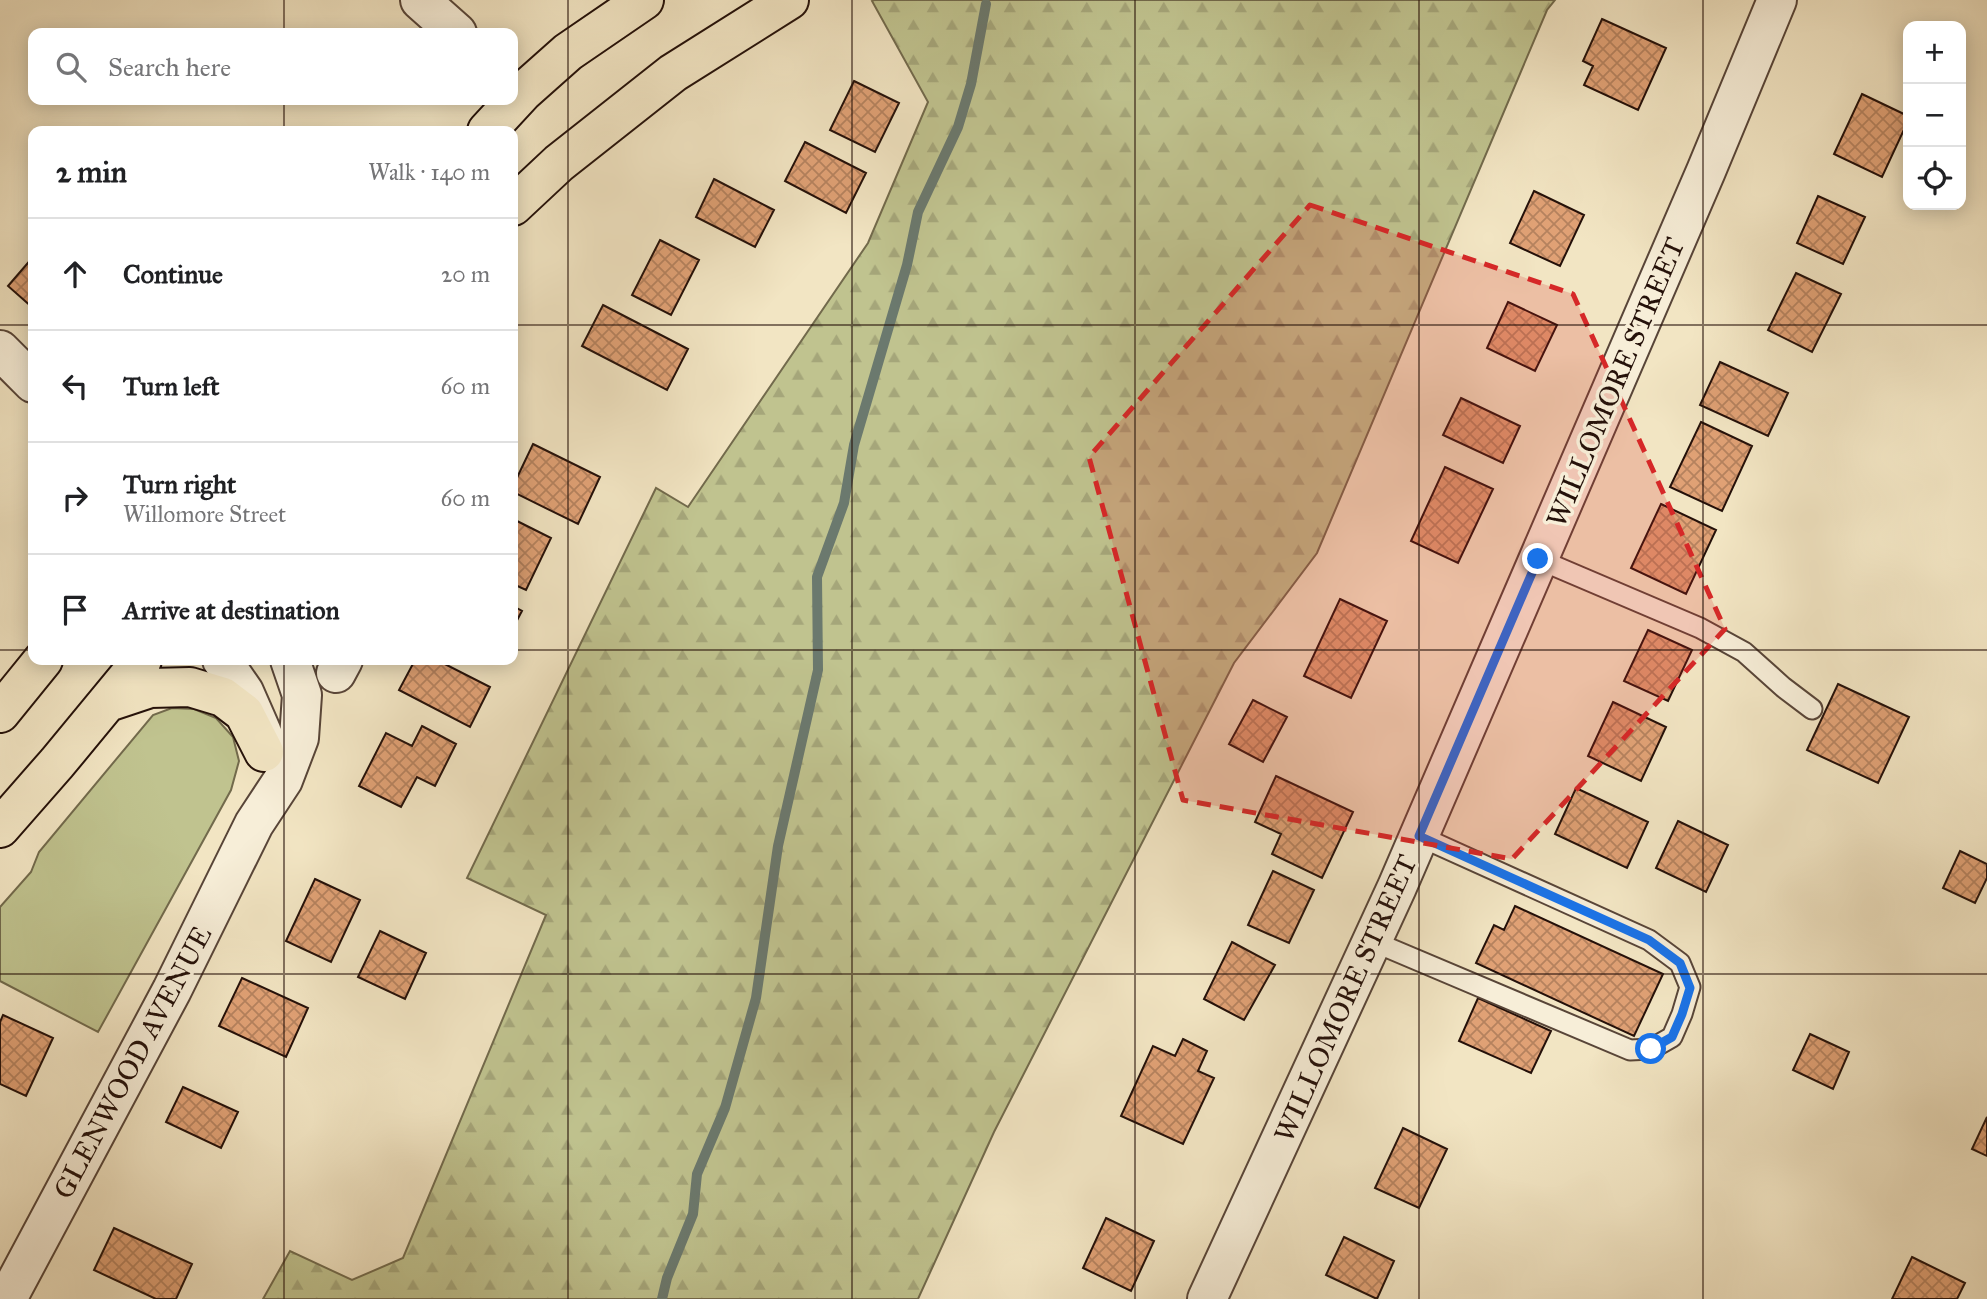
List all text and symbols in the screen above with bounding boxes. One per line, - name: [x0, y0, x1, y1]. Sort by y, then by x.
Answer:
- map controls: [1903, 21, 1966, 210]
- button: +: [1903, 21, 1966, 84]
- search box: [28, 28, 518, 105]
- icon: search: [52, 48, 90, 86]
- text: Search here: [108, 51, 231, 83]
- button: −: [1903, 84, 1966, 147]
- button: locate: [1903, 147, 1966, 210]
- text: 2 min: [56, 154, 127, 190]
- text: Walk · 140 m: [368, 158, 490, 186]
- street label: WILLOMORE STREET: [1539, 232, 1692, 532]
- icon: ahead: [56, 255, 94, 293]
- text: Continue: [123, 258, 223, 290]
- text: 20 m: [441, 260, 490, 288]
- icon: left: [56, 367, 94, 405]
- text: Turn left: [123, 370, 219, 402]
- text: 60 m: [441, 372, 490, 400]
- text: Turn right: [123, 468, 236, 500]
- icon: right: [56, 479, 94, 517]
- text: 60 m: [441, 484, 490, 512]
- text: Willomore Street: [123, 500, 286, 528]
- route end: [1522, 543, 1553, 574]
- icon: arrive: [56, 591, 94, 629]
- text: Arrive at destination: [123, 594, 340, 626]
- street label: WILLOMORE STREET: [1266, 849, 1425, 1147]
- street label: GLENWOOD AVENUE: [46, 920, 219, 1205]
- route start: [1635, 1033, 1666, 1064]

